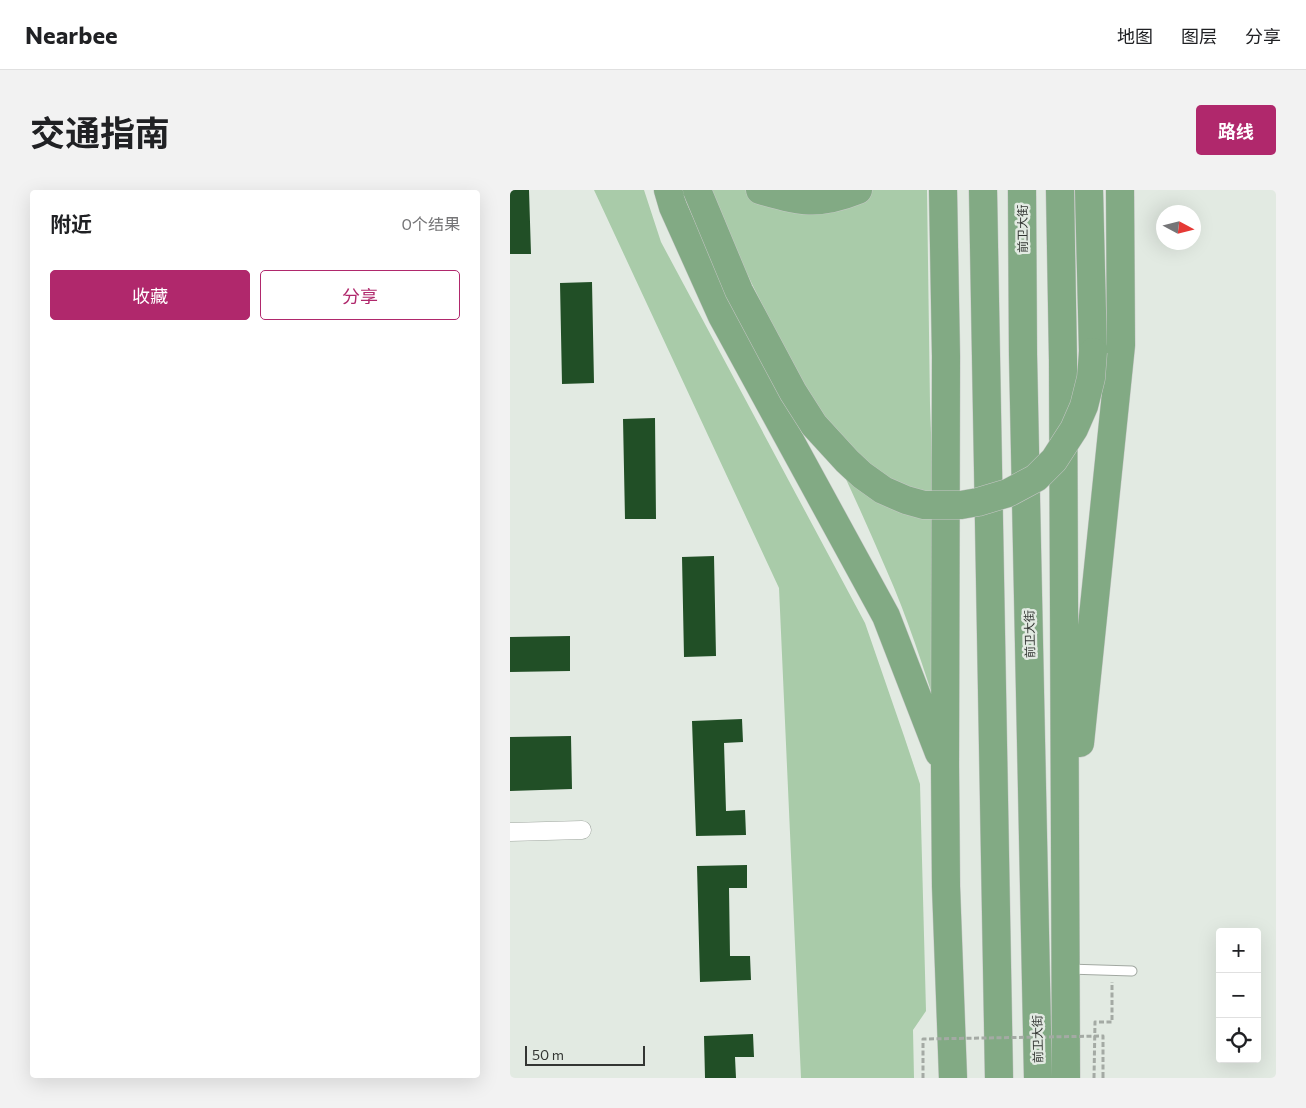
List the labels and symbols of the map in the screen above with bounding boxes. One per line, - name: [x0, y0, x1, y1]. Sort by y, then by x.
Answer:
- street label: 前卫大街: [1015, 205, 1029, 253]
- north arrow: [1156, 205, 1201, 250]
- street label: 前卫大街: [1022, 610, 1036, 658]
- street label: 前卫大街: [1030, 1015, 1044, 1063]
- scale bar: [525, 1043, 645, 1066]

